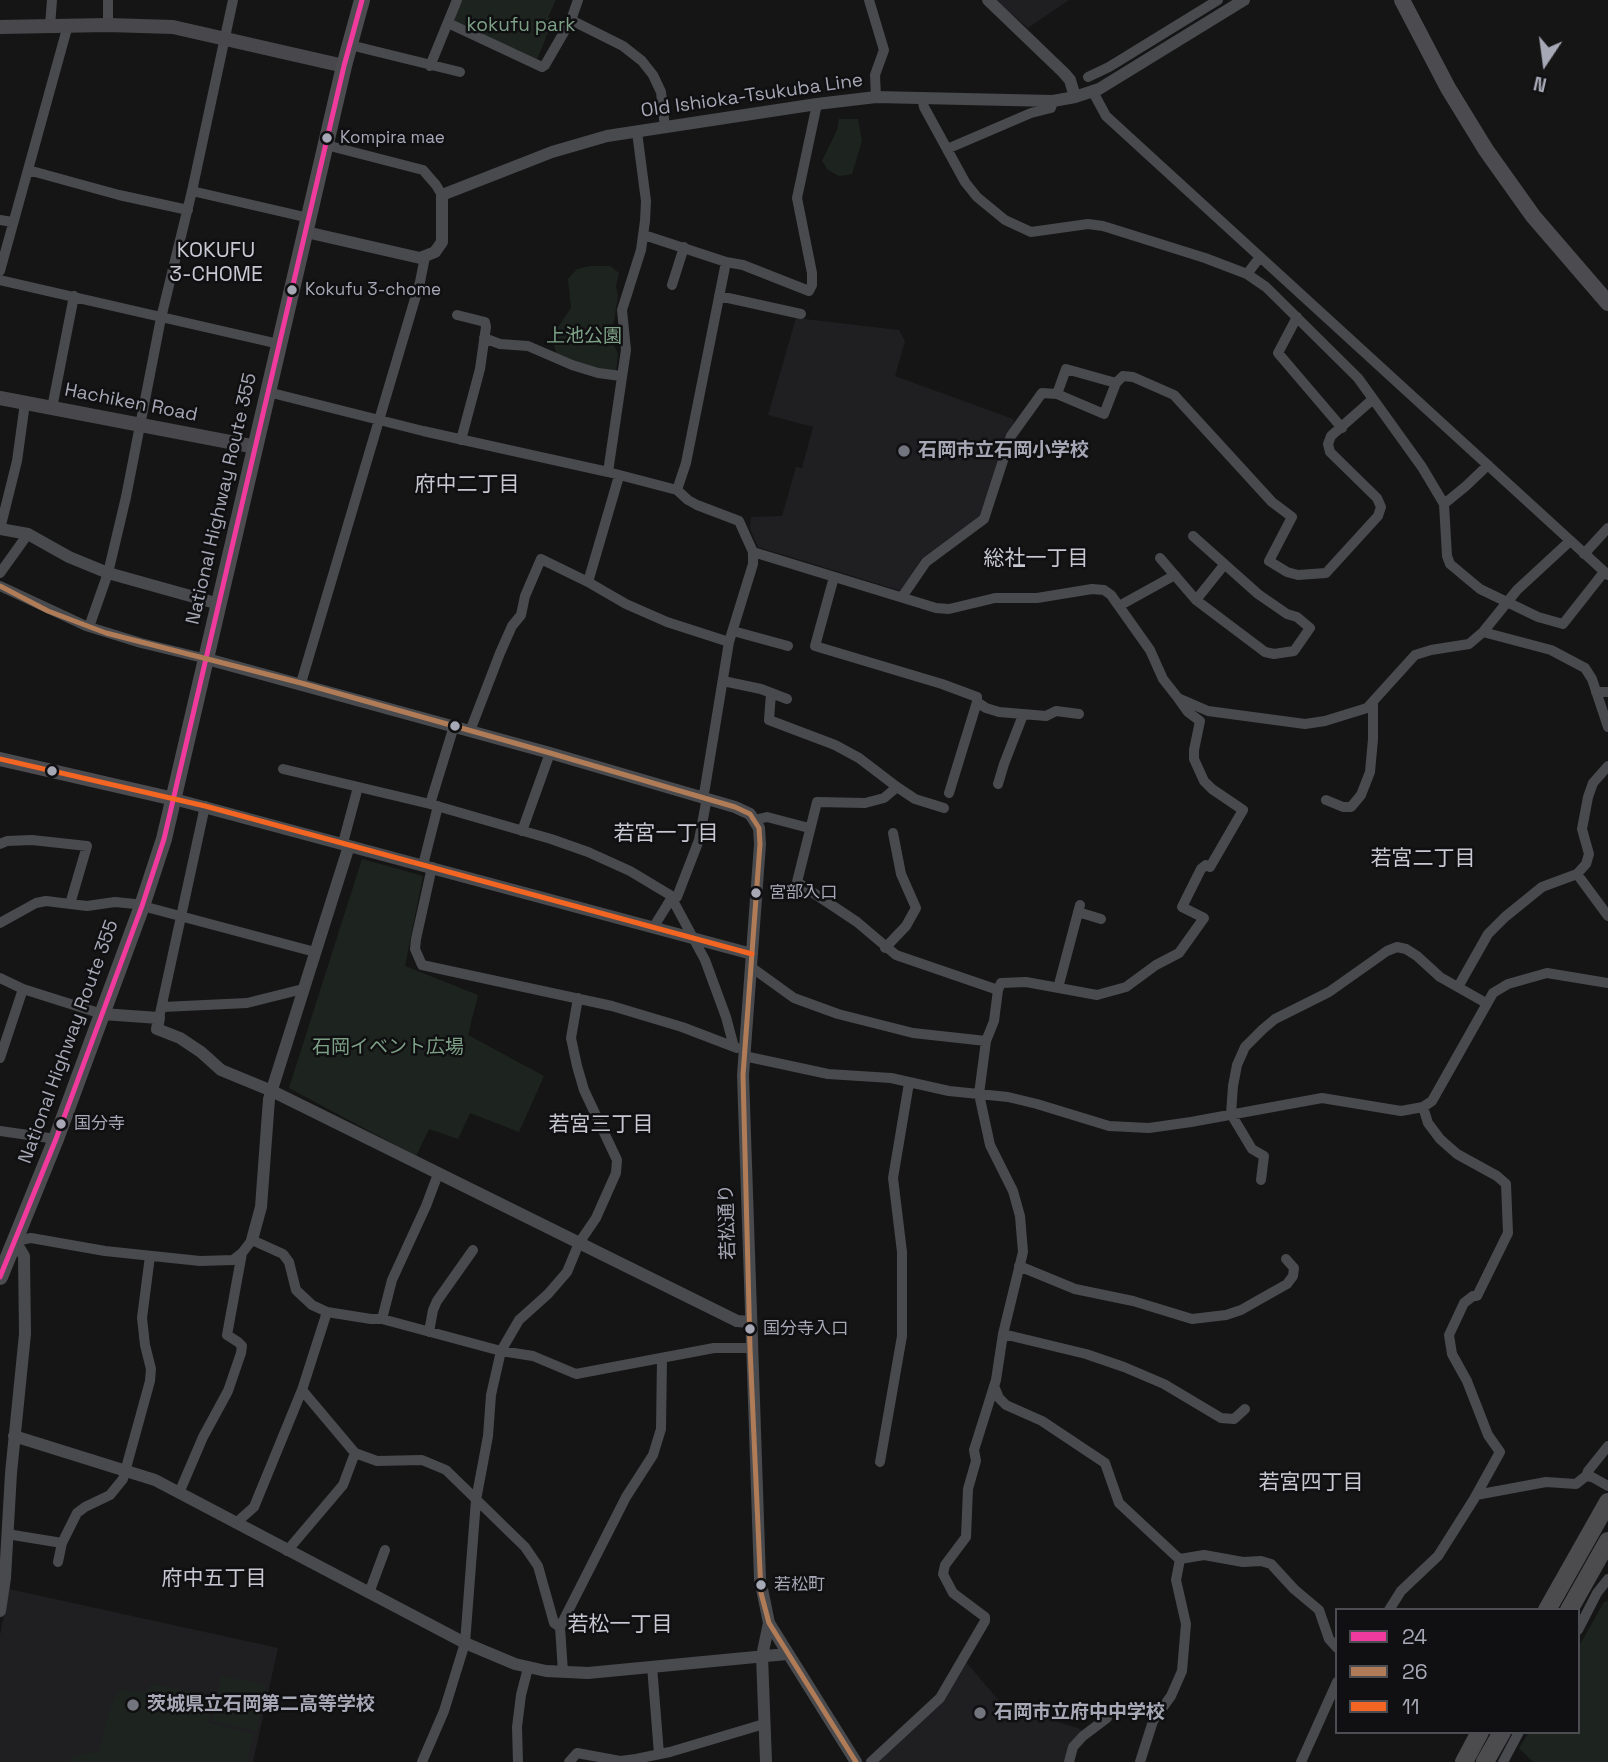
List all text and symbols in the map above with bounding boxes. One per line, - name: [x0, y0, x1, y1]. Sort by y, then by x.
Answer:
- park label: kokufu park: [467, 15, 575, 37]
- north arrow: [1510, 28, 1580, 98]
- street label: Old Ishioka-Tsukuba Line: [640, 69, 864, 123]
- text: N: [1531, 70, 1549, 98]
- place label: Kompira mae: [340, 128, 445, 148]
- marker: Kompira mae: [320, 131, 334, 145]
- district label: KOKUFU 3-CHOME: [163, 238, 269, 288]
- place label: Kokufu 3-chome: [305, 280, 441, 300]
- marker: Kokufu 3-chome: [285, 283, 299, 297]
- park label: 上池公園: [546, 326, 622, 348]
- street label: National Highway Route 355: [182, 371, 262, 627]
- street label: Hachiken Road: [63, 379, 199, 427]
- place label: 石岡市立石岡小学校: [918, 440, 1089, 462]
- marker: 石岡市立石岡小学校: [896, 443, 912, 459]
- district label: 府中二丁目: [415, 472, 519, 498]
- district label: 総社一丁目: [984, 546, 1088, 572]
- unlabelled marker: [448, 719, 462, 733]
- unlabelled marker: [45, 764, 59, 778]
- district label: 若宮一丁目: [614, 821, 718, 847]
- district label: 若宮二丁目: [1371, 846, 1475, 872]
- place label: 宮部入口: [769, 883, 837, 903]
- marker: 宮部入口: [749, 886, 763, 900]
- street label: National Highway Route 355: [14, 917, 124, 1167]
- park label: 石岡イベント広場: [312, 1037, 464, 1059]
- district label: 若宮三丁目: [549, 1112, 653, 1138]
- place label: 国分寺: [74, 1114, 125, 1134]
- marker: 国分寺: [54, 1117, 68, 1131]
- street label: 若松通り: [715, 1184, 741, 1260]
- place label: 国分寺入口: [763, 1319, 848, 1339]
- marker: 国分寺入口: [743, 1322, 757, 1336]
- district label: 若宮四丁目: [1259, 1470, 1363, 1496]
- district label: 府中五丁目: [162, 1566, 266, 1592]
- place label: 若松町: [774, 1575, 825, 1595]
- marker: 若松町: [754, 1578, 768, 1592]
- legend: [1335, 1608, 1580, 1734]
- district label: 若松一丁目: [568, 1612, 672, 1638]
- text: 24: [1402, 1623, 1427, 1650]
- text: 26: [1402, 1658, 1428, 1685]
- text: 11: [1402, 1693, 1420, 1720]
- place label: 茨城県立石岡第二高等学校: [147, 1694, 375, 1716]
- marker: 茨城県立石岡第二高等学校: [125, 1697, 141, 1713]
- place label: 石岡市立府中中学校: [994, 1702, 1165, 1724]
- marker: 石岡市立府中中学校: [972, 1705, 988, 1721]

